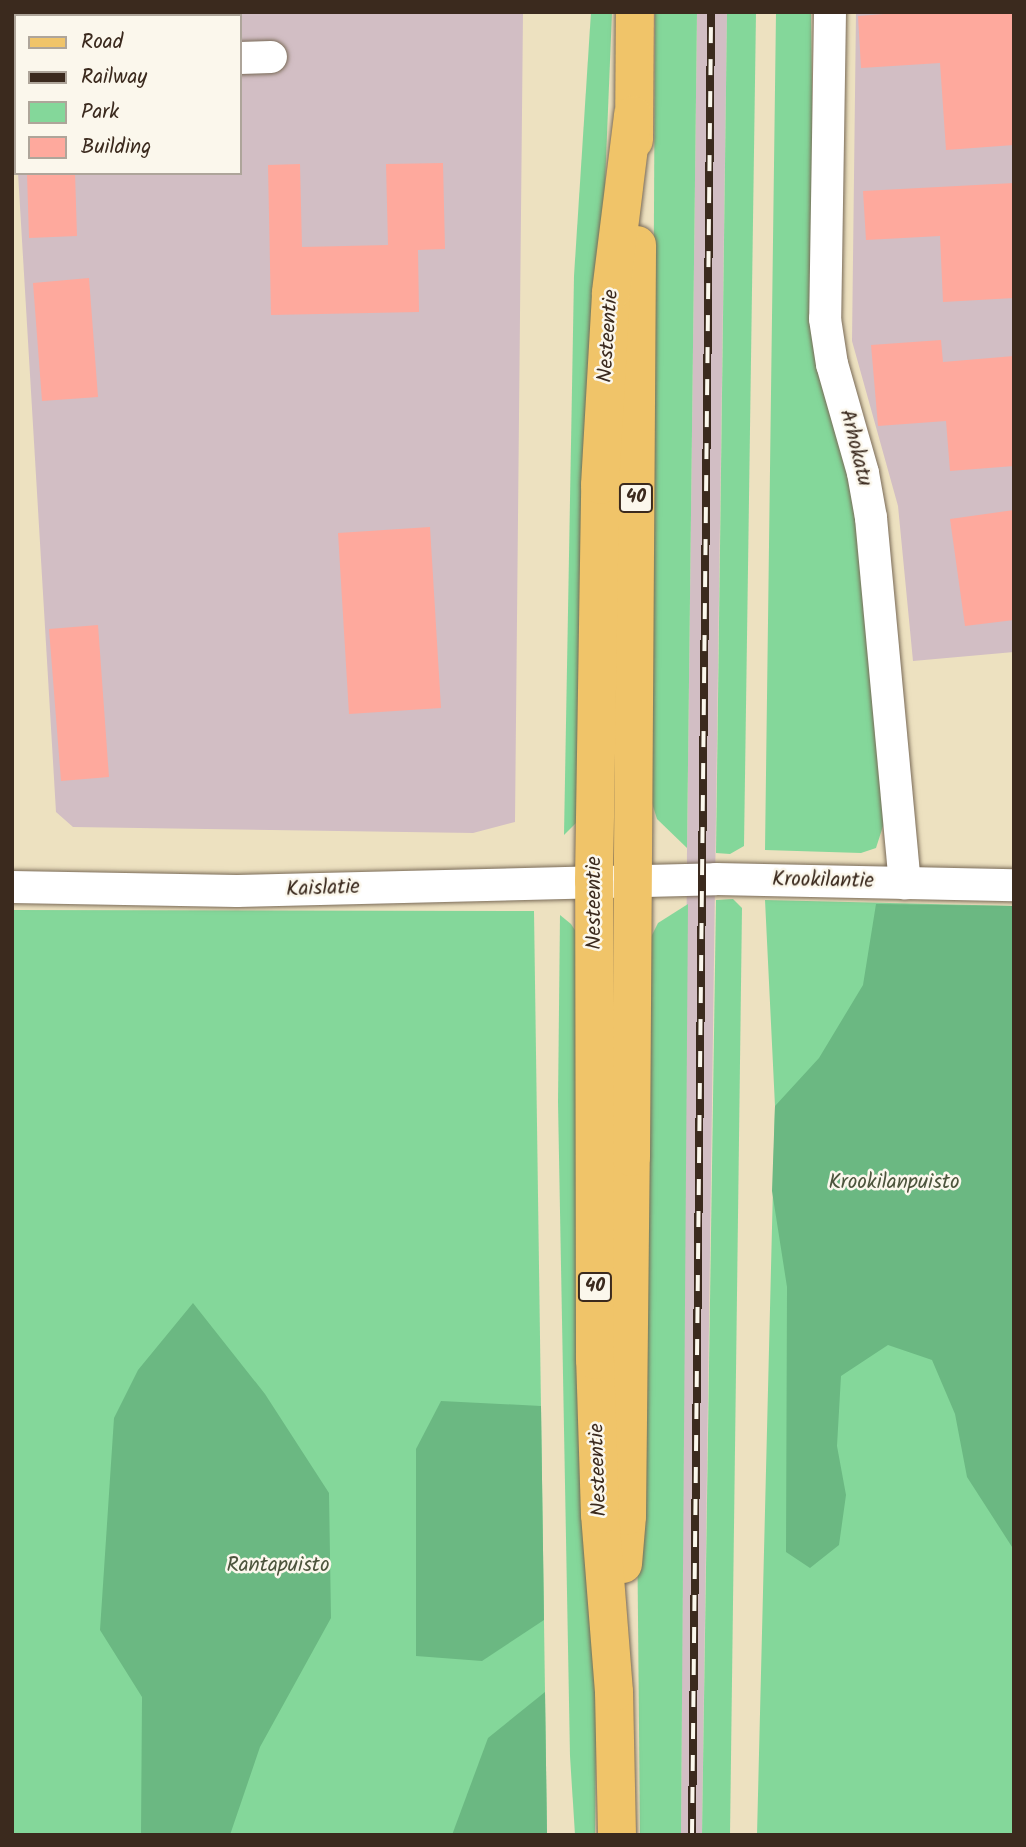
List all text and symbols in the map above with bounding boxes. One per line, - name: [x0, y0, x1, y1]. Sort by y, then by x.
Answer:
- legend: [14, 14, 242, 175]
- text: Road: [81, 26, 123, 59]
- text: Railway: [81, 61, 147, 94]
- text: Park: [81, 96, 119, 129]
- text: Building: [81, 131, 151, 164]
- street label: Nesteentie: [593, 289, 625, 383]
- street label: Arhokatu: [833, 407, 877, 489]
- road number: 40: [618, 482, 654, 513]
- street label: Nesteentie: [582, 856, 608, 950]
- street label: Krookilantie: [772, 868, 874, 894]
- street label: Kaislatie: [286, 875, 360, 903]
- park label: Krookilanpuisto: [828, 1170, 960, 1196]
- road number: 40: [578, 1272, 612, 1302]
- street label: Nesteentie: [585, 1423, 613, 1517]
- park label: Rantapuisto: [226, 1553, 330, 1579]

